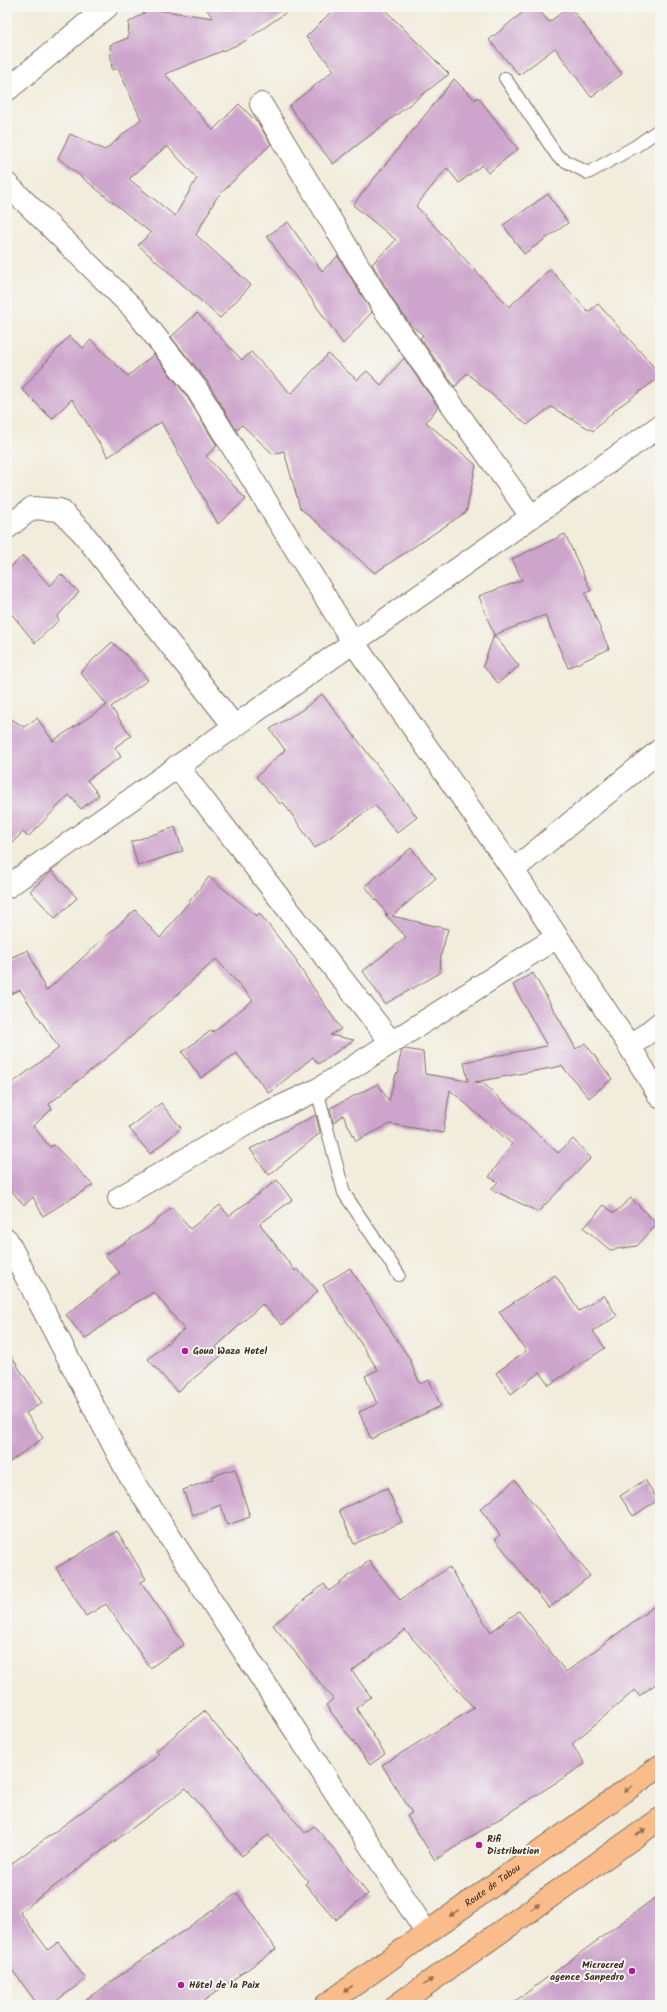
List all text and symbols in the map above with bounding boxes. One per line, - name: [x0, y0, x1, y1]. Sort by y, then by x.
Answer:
- place label: Goua Waza Hotel: [193, 1343, 267, 1359]
- marker: Goua Waza Hotel: [180, 1346, 190, 1356]
- one-way arrow: [623, 1785, 633, 1793]
- one-way arrow: [635, 1828, 646, 1836]
- place label: Rifi Distribution: [487, 1831, 540, 1859]
- marker: Rifi Distribution: [474, 1840, 484, 1850]
- street label: Route de Tabou: [461, 1860, 524, 1911]
- one-way arrow: [529, 1903, 540, 1911]
- one-way arrow: [448, 1908, 459, 1917]
- place label: Microcred agence Sanpedro: [550, 1957, 625, 1985]
- marker: Microcred agence Sanpedro: [627, 1966, 637, 1976]
- place label: Hôtel de la Paix: [189, 1977, 260, 1993]
- one-way arrow: [423, 1978, 434, 1987]
- marker: Hôtel de la Paix: [176, 1980, 186, 1990]
- one-way arrow: [343, 1985, 354, 1993]

